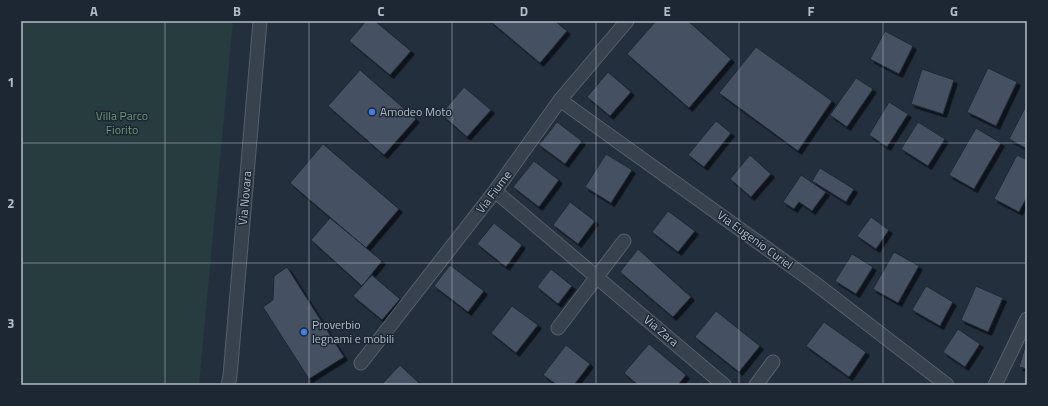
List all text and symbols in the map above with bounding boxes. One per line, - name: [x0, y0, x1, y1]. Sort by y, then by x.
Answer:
- text: A: [90, 1, 98, 21]
- text: B: [233, 1, 241, 21]
- text: C: [377, 1, 385, 21]
- text: D: [520, 1, 528, 21]
- text: E: [663, 1, 671, 21]
- text: F: [808, 1, 815, 21]
- text: G: [950, 1, 958, 21]
- text: 1: [7, 72, 15, 92]
- place label: Amodeo Moto: [380, 102, 452, 121]
- park label: Villa Parco Fiorito: [96, 106, 148, 139]
- marker: Amodeo Moto: [367, 107, 377, 117]
- street label: Via Fiume: [471, 166, 516, 217]
- street label: Via Novara: [233, 170, 256, 226]
- text: 2: [7, 193, 15, 213]
- street label: Via Eugenio Curiel: [713, 206, 797, 274]
- street label: Via Zara: [640, 310, 683, 351]
- text: 3: [7, 313, 15, 333]
- place label: Proverbio legnami e mobili: [312, 315, 394, 348]
- marker: Proverbio legnami e mobili: [299, 327, 309, 337]

